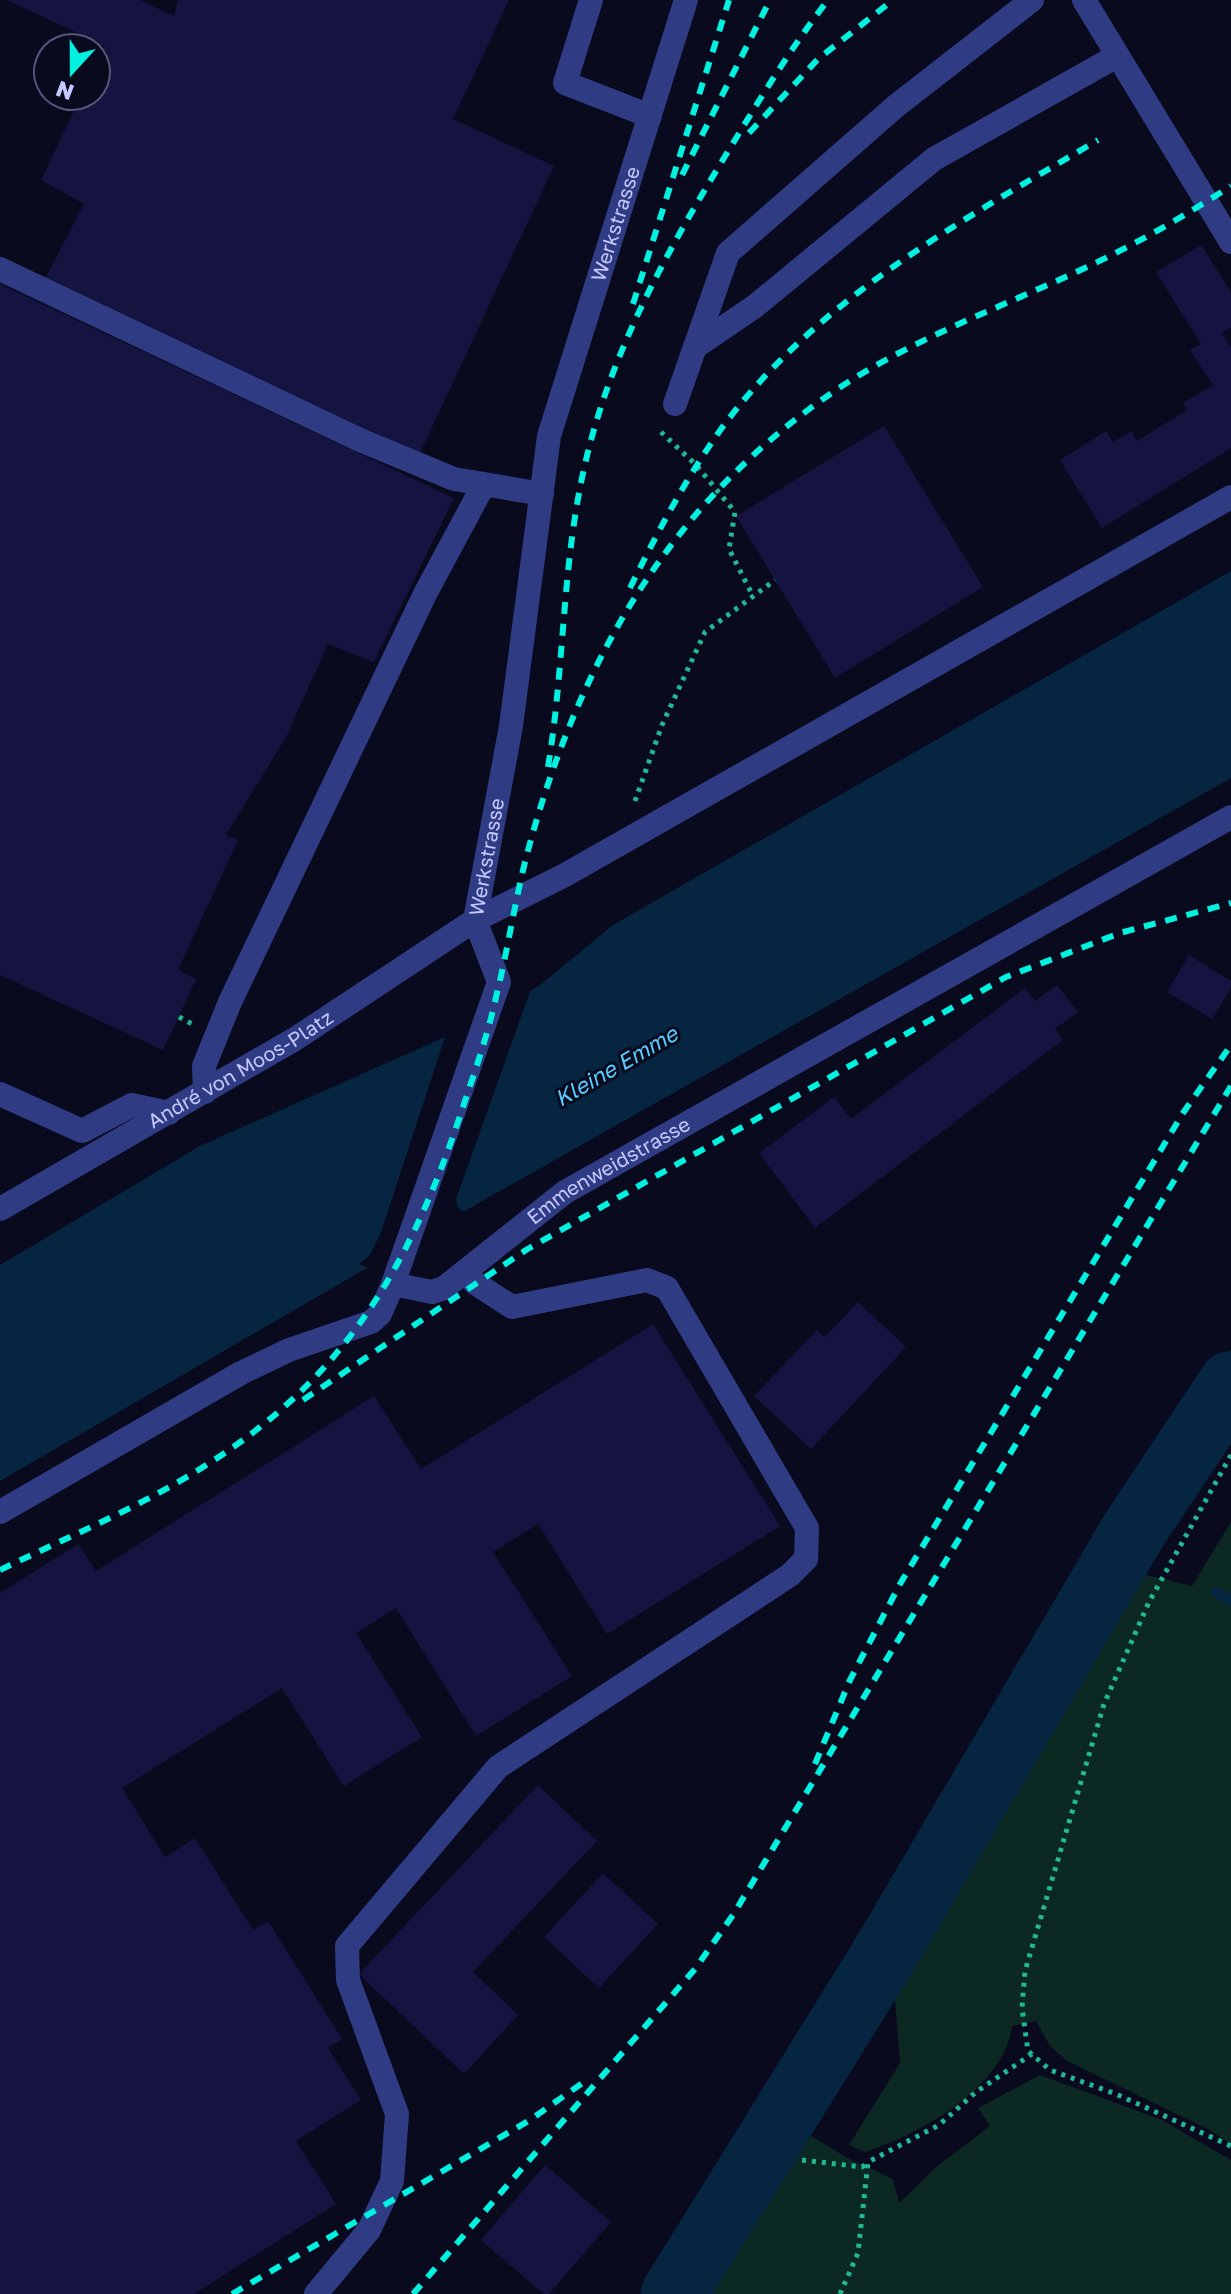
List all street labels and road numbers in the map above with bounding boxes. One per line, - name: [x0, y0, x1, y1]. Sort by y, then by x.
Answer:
- street label: Werkstrasse: [585, 163, 644, 284]
- street label: Werkstrasse: [463, 796, 508, 918]
- street label: André von Moos-Platz: [143, 1004, 337, 1132]
- street label: Emmenweidstrasse: [521, 1111, 694, 1229]

